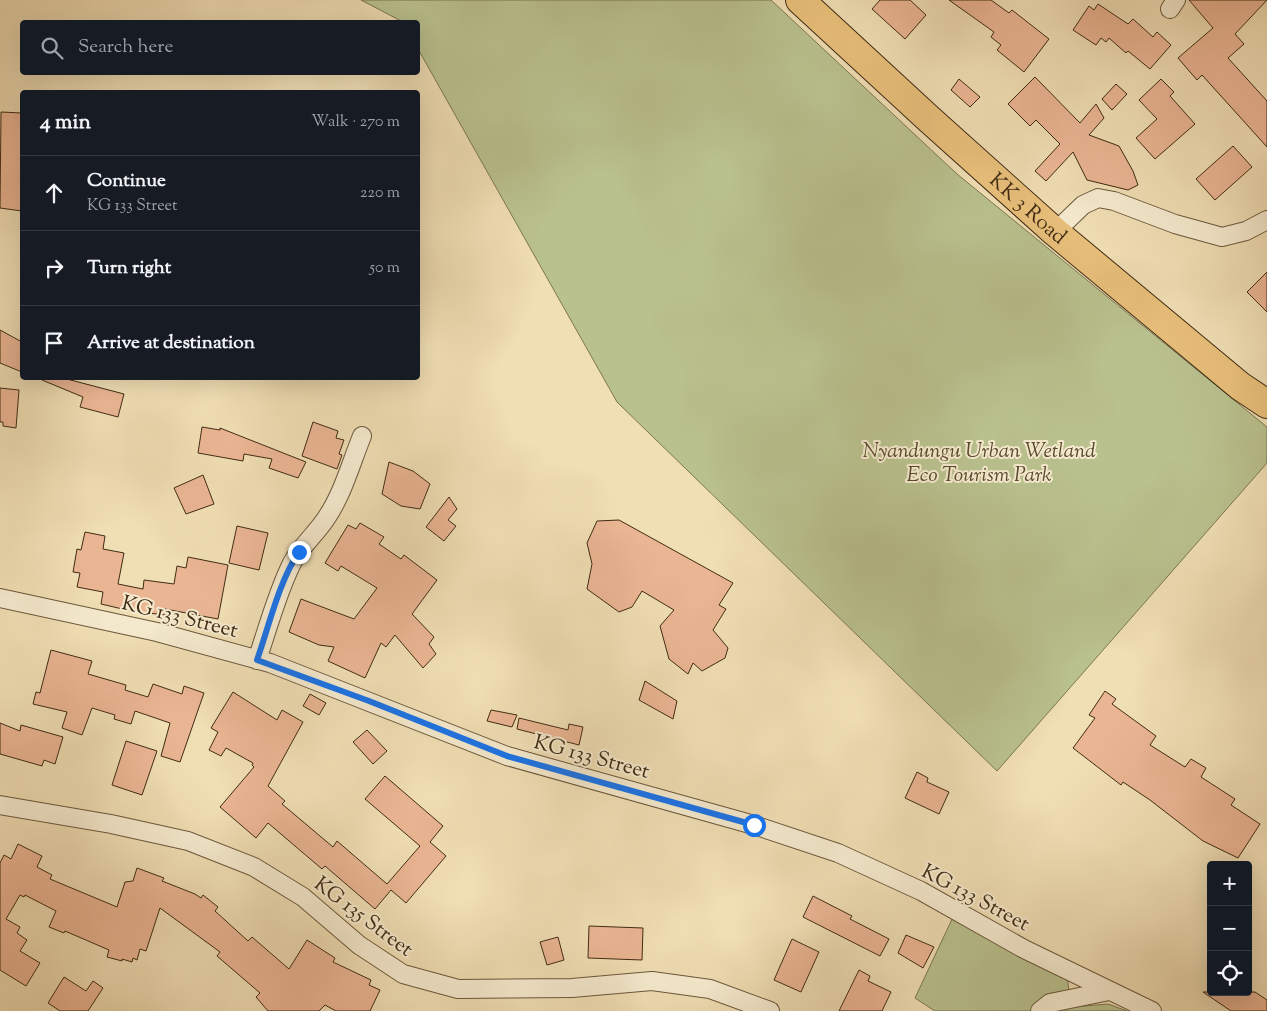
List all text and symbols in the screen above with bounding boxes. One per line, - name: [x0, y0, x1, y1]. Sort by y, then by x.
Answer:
- search box: [20, 20, 420, 75]
- icon: search: [38, 34, 66, 62]
- text: Search here: [78, 34, 173, 61]
- text: 4 min: [40, 108, 91, 138]
- text: Walk · 270 m: [311, 111, 400, 134]
- street label: KK 3 Road: [982, 167, 1072, 253]
- text: Continue: [87, 168, 166, 195]
- icon: ahead: [40, 179, 68, 207]
- text: 220 m: [360, 182, 400, 205]
- text: KG 133 Street: [87, 195, 177, 218]
- icon: right: [40, 254, 68, 282]
- text: Turn right: [87, 255, 171, 282]
- text: 50 m: [369, 257, 400, 280]
- icon: arrive: [40, 329, 68, 357]
- text: Arrive at destination: [87, 330, 255, 357]
- park label: Nyandungu Urban Wetland Eco Tourism Park: [862, 437, 1096, 491]
- route end: [288, 541, 311, 564]
- street label: KG 133 Street: [118, 589, 241, 647]
- street label: KG 133 Street: [530, 728, 653, 788]
- route start: [743, 814, 766, 837]
- street label: KG 133 Street: [916, 858, 1035, 940]
- map controls: [1207, 861, 1252, 996]
- button: +: [1207, 861, 1252, 906]
- street label: KG 135 Street: [307, 870, 419, 965]
- button: −: [1207, 906, 1252, 951]
- button: locate: [1207, 951, 1252, 996]

